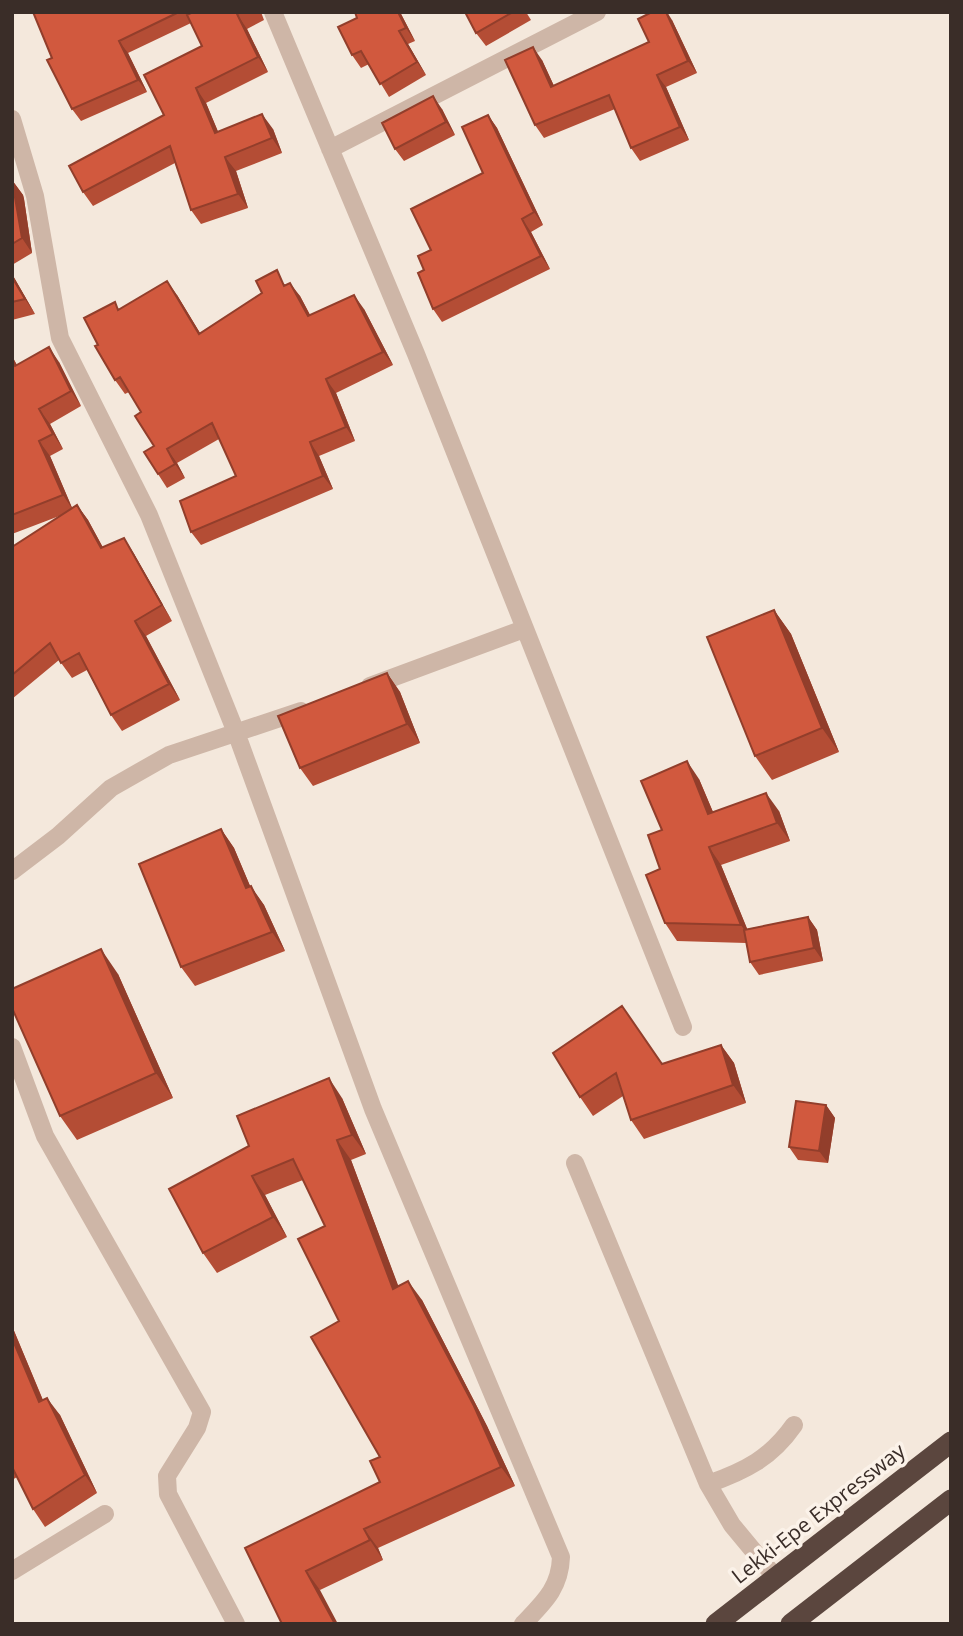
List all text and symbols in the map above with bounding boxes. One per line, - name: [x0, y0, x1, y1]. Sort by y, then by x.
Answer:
- street label: Lekki-Epe Expressway: [725, 1436, 911, 1590]

